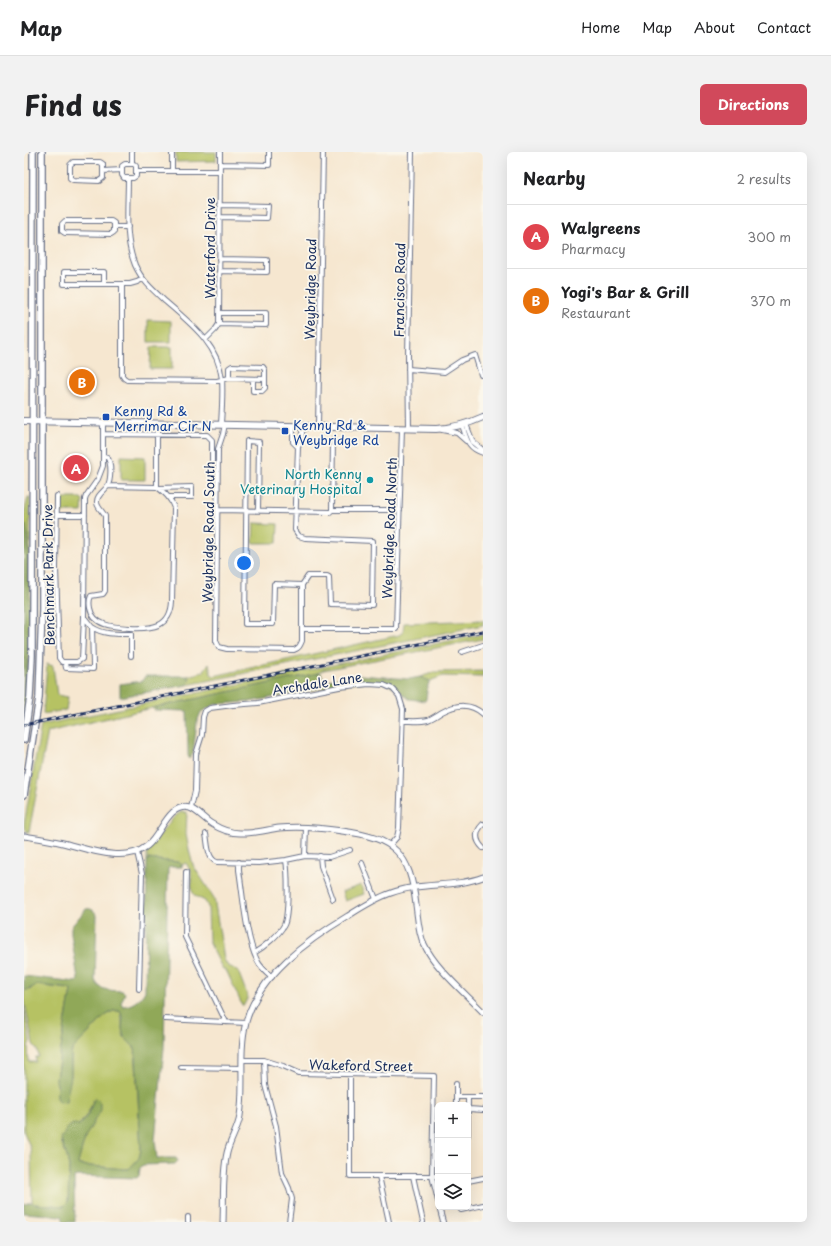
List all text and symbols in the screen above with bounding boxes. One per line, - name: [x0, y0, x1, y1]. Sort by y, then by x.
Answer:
- text: Map: [20, 14, 62, 42]
- text: Home: [581, 17, 620, 38]
- text: Map: [642, 17, 672, 38]
- text: About: [694, 17, 735, 38]
- text: Contact: [757, 17, 811, 38]
- text: Find us: [24, 83, 122, 126]
- button: Directions: [700, 84, 807, 125]
- text: Nearby: [523, 165, 585, 191]
- text: 2 results: [737, 169, 791, 188]
- street label: Waterford Drive: [200, 197, 219, 299]
- text: Walgreens: [561, 216, 640, 239]
- text: A: [531, 227, 541, 246]
- text: 300 m: [747, 227, 791, 246]
- street label: Weybridge Road: [300, 238, 320, 340]
- text: Pharmacy: [561, 239, 626, 258]
- street label: Francisco Road: [389, 242, 409, 338]
- text: Yogi's Bar & Grill: [561, 280, 689, 303]
- text: B: [532, 291, 540, 310]
- text: 370 m: [750, 291, 791, 310]
- text: Restaurant: [561, 303, 631, 322]
- pin: B: [69, 367, 95, 397]
- place label: Kenny Rd & Merrimar Cir N: [114, 401, 212, 435]
- marker: Kenny Rd & Merrimar Cir N: [101, 412, 111, 422]
- place label: Kenny Rd & Weybridge Rd: [293, 415, 379, 449]
- marker: Kenny Rd & Weybridge Rd: [280, 426, 290, 436]
- pin: A: [63, 453, 89, 483]
- street label: Weybridge Road North: [377, 457, 401, 599]
- street label: Weybridge Road South: [197, 461, 219, 603]
- place label: North Kenny Veterinary Hospital: [240, 464, 362, 498]
- marker: North Kenny Veterinary Hospital: [365, 475, 375, 485]
- street label: Benchmark Park Drive: [37, 504, 59, 646]
- your location: [234, 553, 254, 573]
- street label: Archdale Lane: [271, 667, 363, 699]
- street label: Wakeford Street: [309, 1055, 413, 1075]
- map controls: [435, 1102, 471, 1210]
- button: +: [435, 1102, 471, 1138]
- button: −: [435, 1138, 471, 1174]
- button: layers: [435, 1174, 471, 1210]

